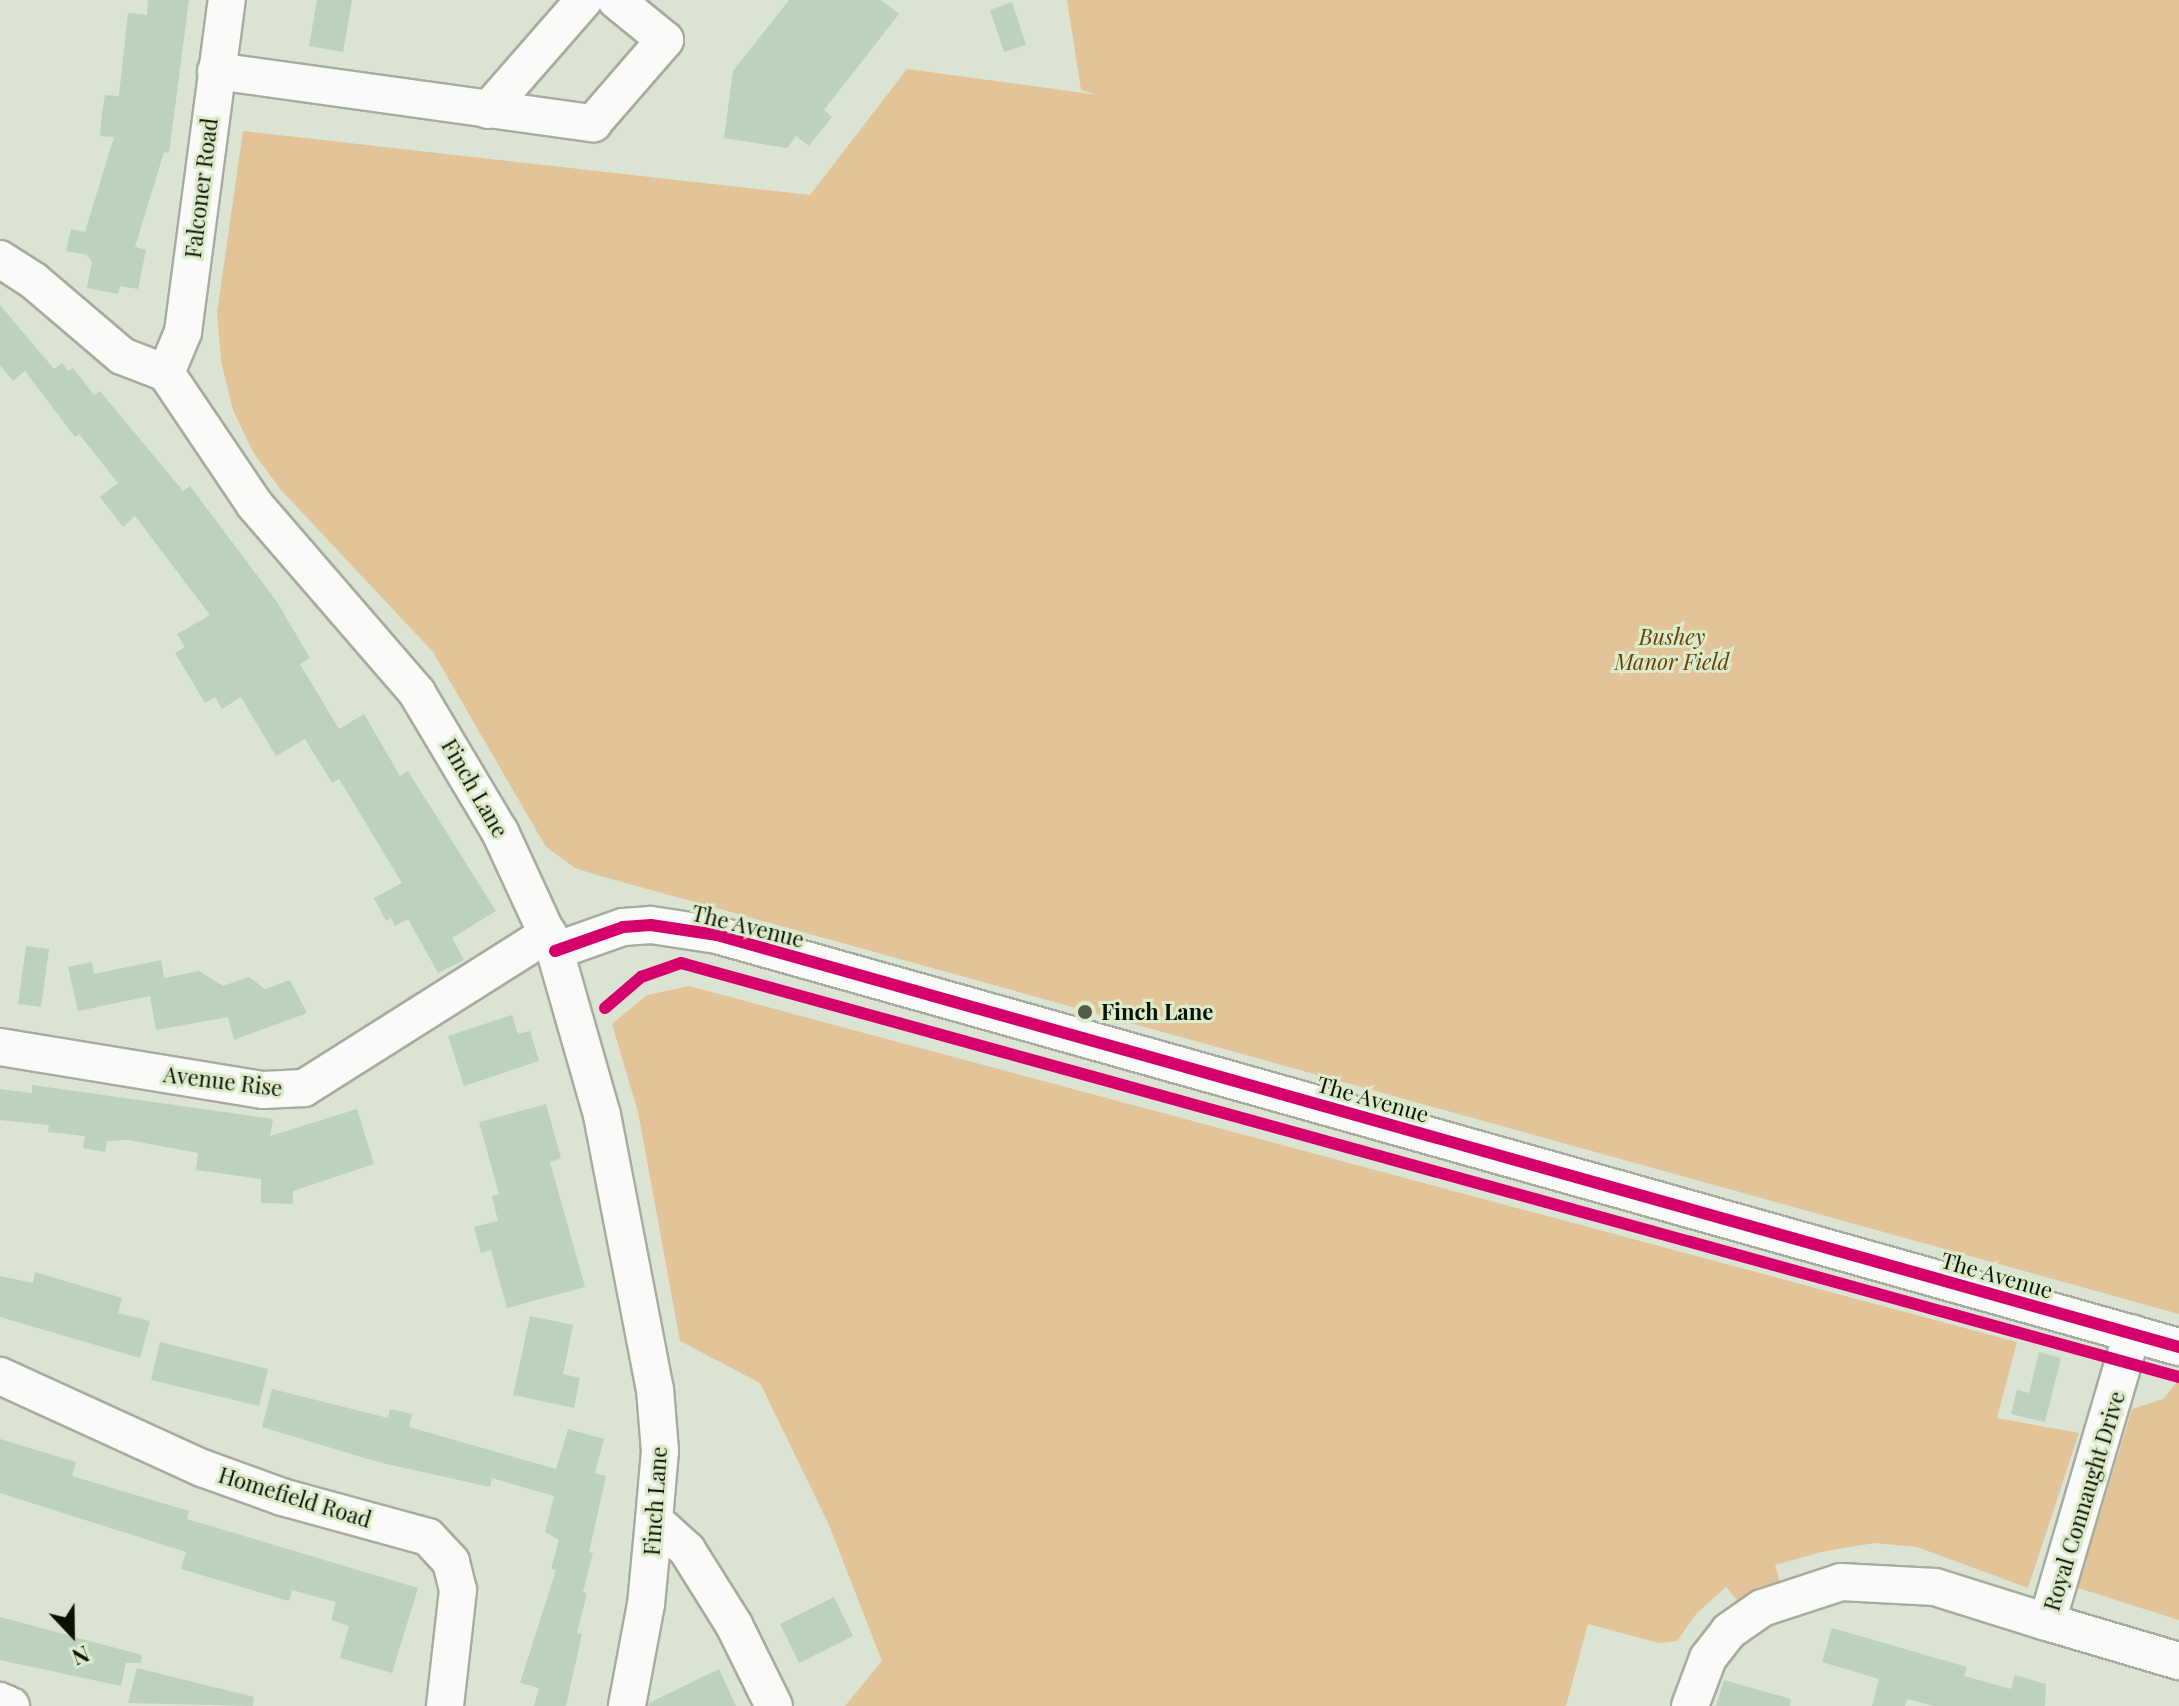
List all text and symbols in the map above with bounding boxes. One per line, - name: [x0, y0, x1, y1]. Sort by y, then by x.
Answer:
- street label: Falconer Road: [179, 116, 223, 260]
- park label: Bushey Manor Field: [1614, 623, 1730, 674]
- street label: Finch Lane: [436, 734, 514, 842]
- street label: The Avenue: [689, 899, 807, 953]
- place label: Finch Lane: [1101, 999, 1213, 1025]
- marker: Finch Lane: [1076, 1003, 1094, 1021]
- street label: Avenue Rise: [162, 1061, 284, 1101]
- street label: The Avenue: [1314, 1070, 1432, 1128]
- street label: The Avenue: [1938, 1246, 2056, 1304]
- street label: Royal Connaught Drive: [2038, 1388, 2130, 1614]
- street label: Finch Lane: [638, 1446, 672, 1556]
- street label: Homefield Road: [216, 1461, 374, 1533]
- north arrow: [32, 1594, 112, 1674]
- text: N: [68, 1639, 94, 1673]

